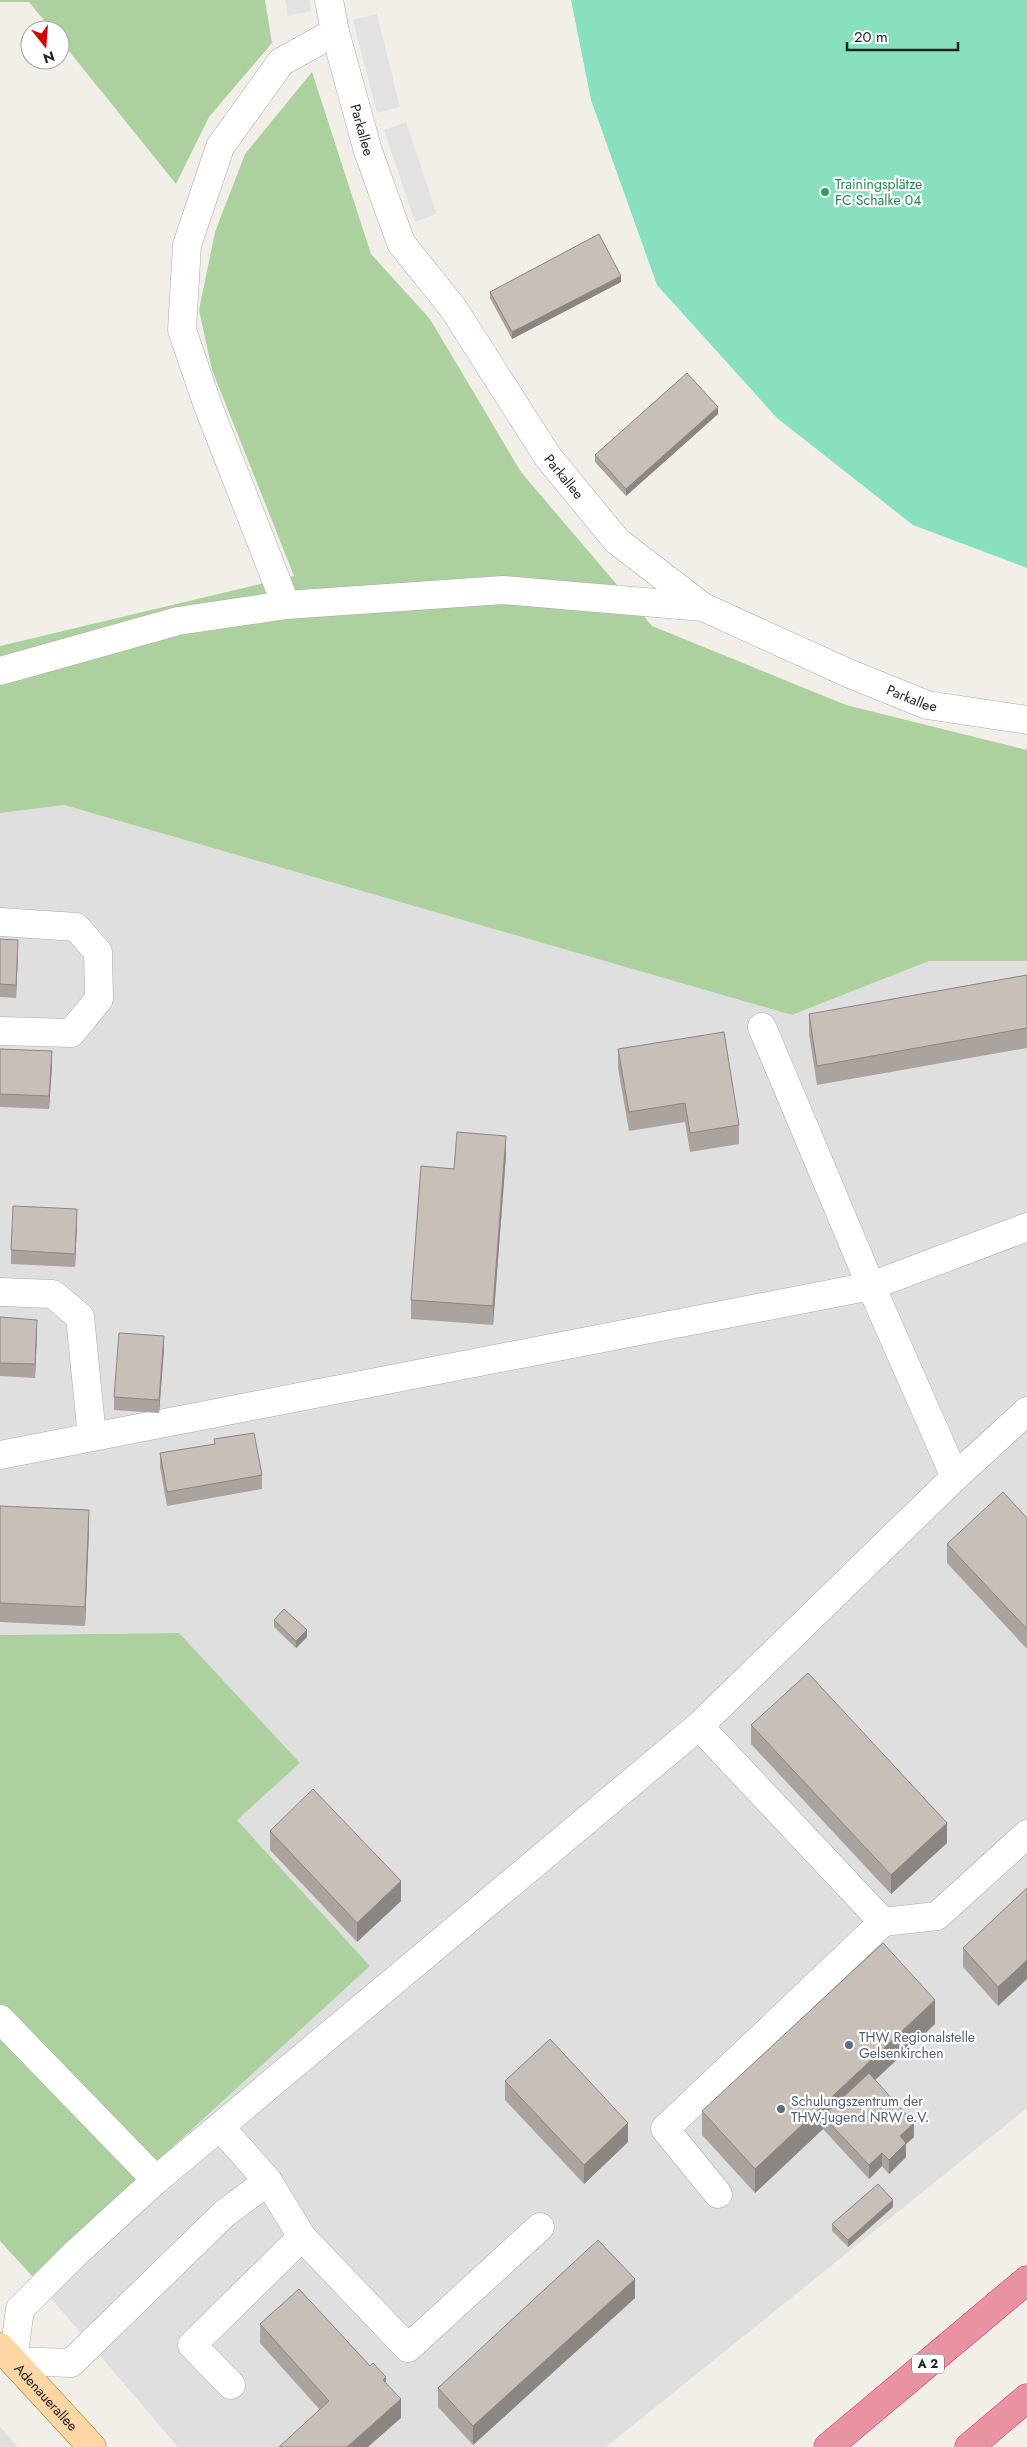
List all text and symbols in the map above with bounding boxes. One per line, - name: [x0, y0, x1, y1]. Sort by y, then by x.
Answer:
- north arrow: [20, 20, 70, 70]
- scale bar: [847, 20, 958, 52]
- text: 20 m: [854, 26, 888, 48]
- text: N: [41, 46, 57, 69]
- street label: Parkallee: [345, 102, 379, 158]
- place label: Trainingsplätze FC Schalke 04: [835, 174, 922, 210]
- marker: Trainingsplätze FC Schalke 04: [819, 186, 831, 198]
- street label: Parkallee: [540, 450, 588, 503]
- street label: Parkallee: [884, 680, 938, 716]
- place label: THW Regionalstelle Gelsenkirchen: [859, 2027, 975, 2063]
- marker: THW Regionalstelle Gelsenkirchen: [843, 2039, 855, 2051]
- place label: Schulungszentrum der THW-Jugend NRW e.V.: [791, 2091, 929, 2127]
- marker: Schulungszentrum der THW-Jugend NRW e.V.: [775, 2103, 787, 2115]
- road number: A 2: [912, 2354, 944, 2374]
- street label: Adenauerallee: [10, 2359, 82, 2435]

